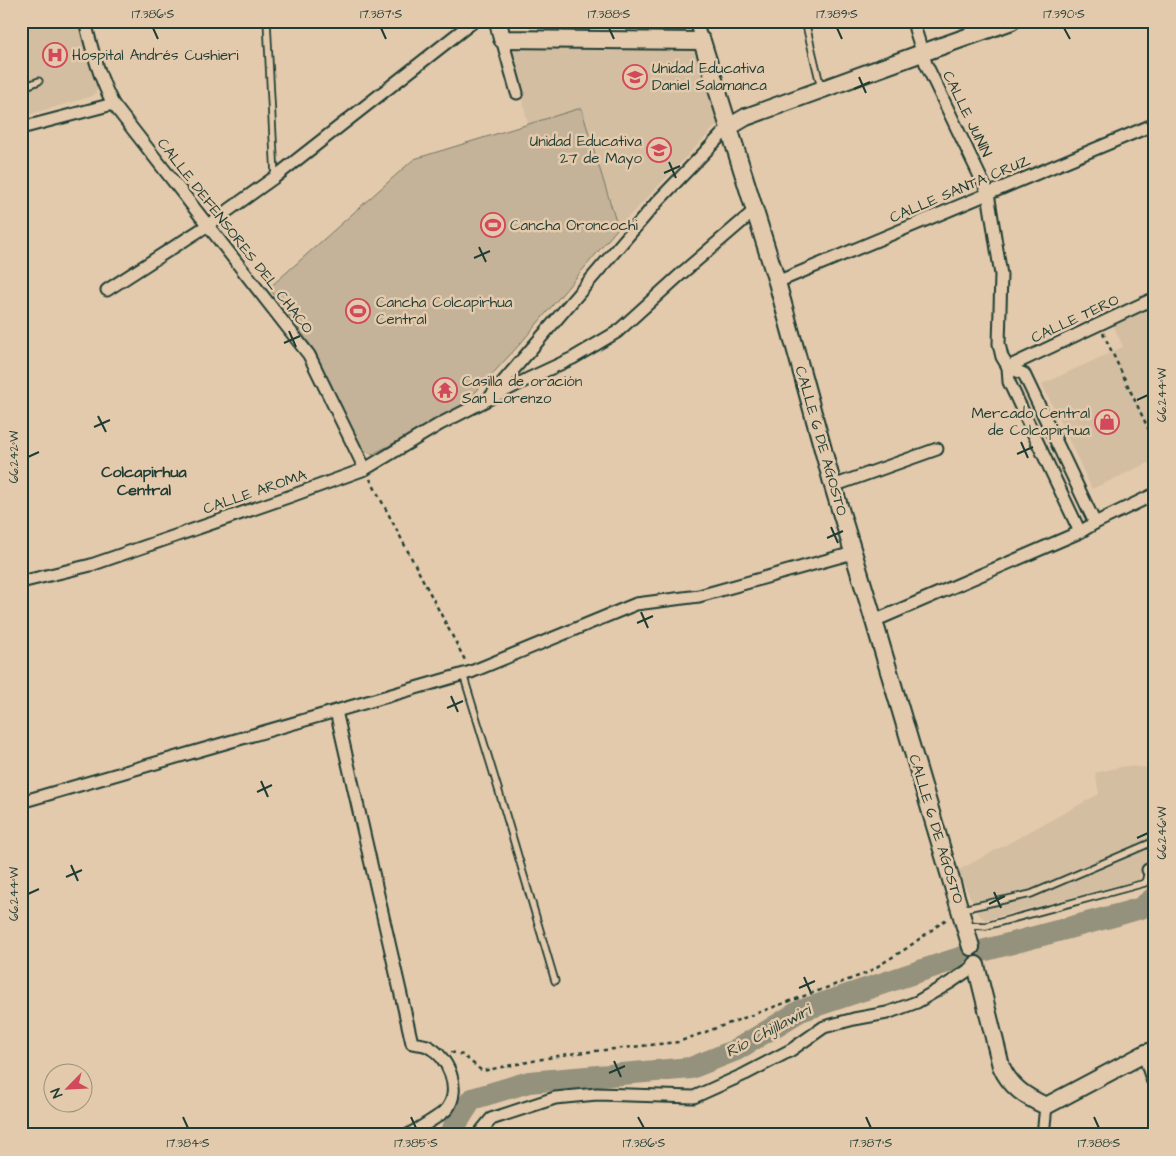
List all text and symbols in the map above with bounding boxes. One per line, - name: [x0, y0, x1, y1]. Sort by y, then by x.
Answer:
- text: 17.386°S: [132, 6, 174, 23]
- text: 17.387°S: [360, 6, 402, 23]
- text: 17.388°S: [588, 6, 631, 23]
- text: 17.389°S: [816, 6, 858, 23]
- text: 17.390°S: [1043, 6, 1085, 23]
- hospital icon: Hospital Andrés Cushieri: [42, 42, 68, 68]
- place label: Hospital Andrés Cushieri: [72, 45, 239, 66]
- place label: Unidad Educativa Daniel Salamanca: [652, 58, 767, 96]
- school or university icon: Unidad Educativa Daniel Salamanca: [622, 64, 648, 90]
- street label: CALLE JUNÍN: [937, 67, 997, 161]
- place label: Unidad Educativa 27 de Mayo: [530, 131, 643, 170]
- street label: CALLE DEFENSORES DEL CHACO: [152, 134, 318, 338]
- school or university icon: Unidad Educativa 27 de Mayo: [646, 137, 672, 163]
- street label: CALLE SANTA CRUZ: [886, 150, 1034, 228]
- sports icon: Cancha Oroncochi: [480, 212, 506, 238]
- place label: Cancha Oroncochi: [510, 215, 638, 236]
- street label: CALLE TERO: [1028, 289, 1122, 349]
- place label: Cancha Colcapirhua Central: [376, 292, 513, 330]
- sports icon: Cancha Colcapirhua Central: [345, 298, 371, 324]
- street label: CALLE 6 DE AGOSTO: [790, 364, 852, 518]
- text: 66.244°W: [1154, 367, 1171, 422]
- place label: Casilla de oración San Lorenzo: [462, 371, 583, 409]
- temple icon: Casilla de oración San Lorenzo: [432, 377, 458, 403]
- place label: Mercado Central de Colcapirhua: [971, 403, 1090, 441]
- shop icon: Mercado Central de Colcapirhua: [1094, 409, 1120, 435]
- text: 66.242°W: [6, 430, 23, 483]
- district label: Colcapirhua Central: [101, 461, 188, 501]
- street label: CALLE AROMA: [200, 464, 310, 520]
- street label: CALLE 6 DE AGOSTO: [903, 752, 969, 906]
- text: 66.246°W: [1154, 806, 1171, 860]
- text: 66.244°W: [6, 866, 23, 921]
- water label: Río Chijllawiri: [722, 998, 817, 1063]
- north arrow: [42, 1064, 92, 1114]
- text: N: [46, 1085, 68, 1101]
- text: 17.384°S: [166, 1135, 210, 1152]
- text: 17.385°S: [394, 1135, 438, 1152]
- text: 17.386°S: [623, 1135, 665, 1152]
- text: 17.387°S: [850, 1135, 892, 1152]
- text: 17.388°S: [1078, 1135, 1121, 1152]

